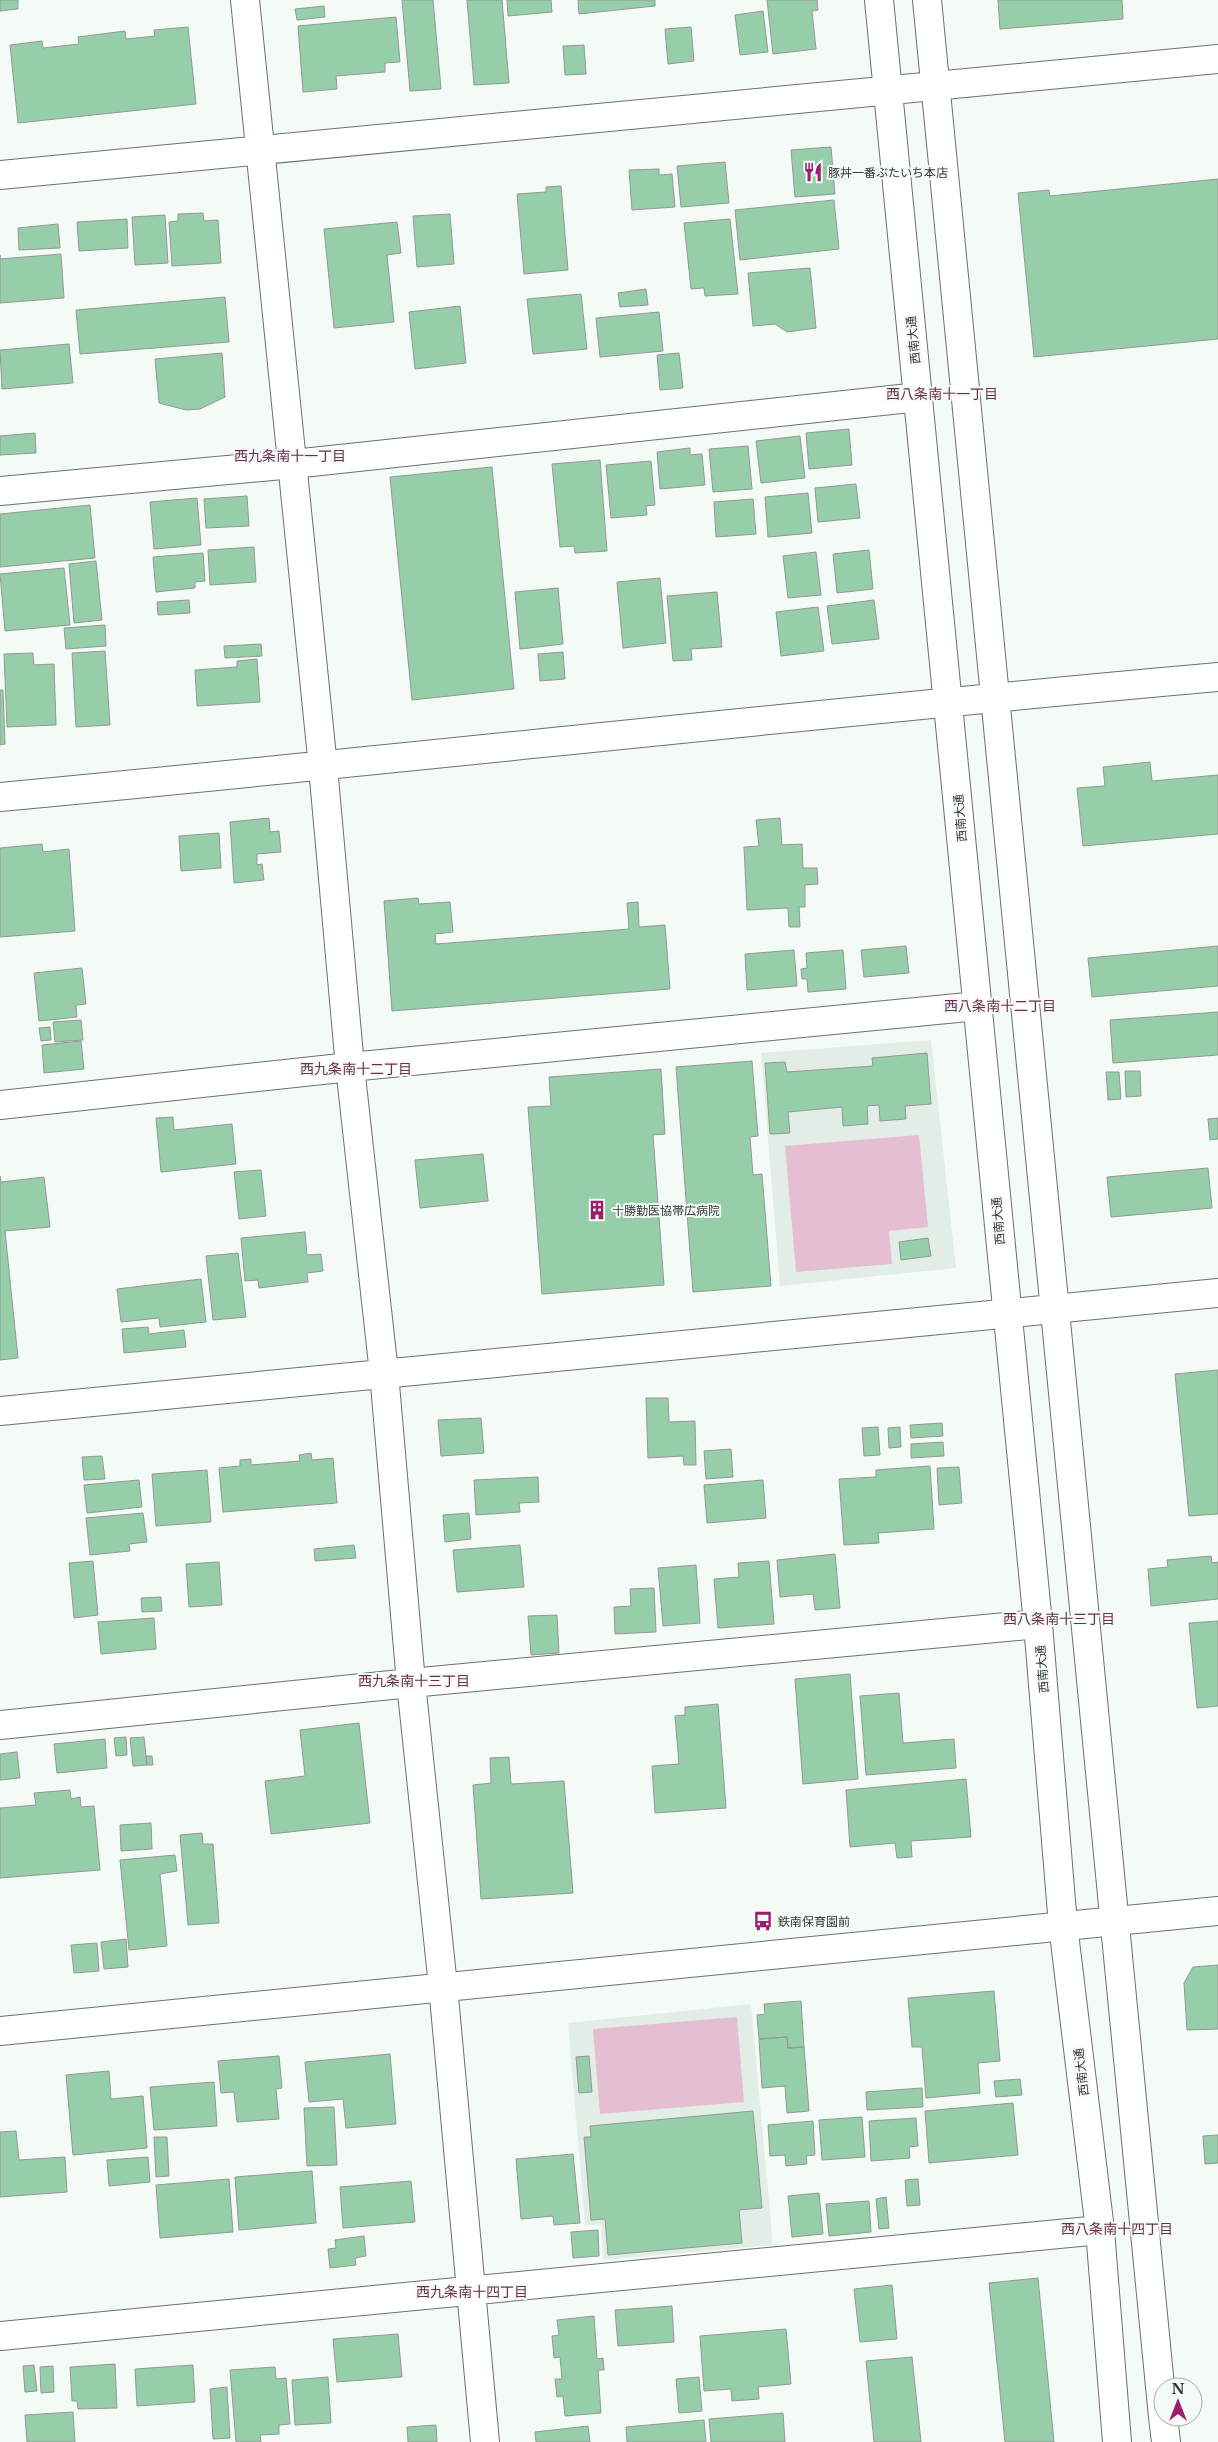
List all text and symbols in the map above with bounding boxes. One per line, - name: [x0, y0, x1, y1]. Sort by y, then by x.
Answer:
- restaurant icon: 豚丼一番ぶたいち本店: [802, 161, 824, 183]
- place label: 豚丼一番ぶたいち本店: [828, 165, 948, 180]
- street label: 西南大通: [903, 315, 923, 365]
- district label: 西八条南十一丁目: [886, 385, 998, 403]
- district label: 西九条南十一丁目: [234, 447, 346, 465]
- street label: 西南大通: [950, 793, 970, 843]
- district label: 西八条南十二丁目: [944, 997, 1056, 1015]
- district label: 西九条南十二丁目: [300, 1060, 412, 1078]
- street label: 西南大通: [988, 1196, 1008, 1246]
- building icon: 十勝勤医協帯広病院: [586, 1199, 608, 1221]
- place label: 十勝勤医協帯広病院: [612, 1203, 720, 1218]
- district label: 西八条南十三丁目: [1003, 1610, 1115, 1628]
- street label: 西南大通: [1032, 1644, 1052, 1694]
- district label: 西九条南十三丁目: [358, 1672, 470, 1690]
- bus stop icon: 鉄南保育園前: [752, 1910, 774, 1932]
- place label: 鉄南保育園前: [778, 1914, 850, 1929]
- street label: 西南大通: [1071, 2047, 1091, 2097]
- district label: 西八条南十四丁目: [1061, 2220, 1173, 2238]
- district label: 西九条南十四丁目: [416, 2283, 528, 2301]
- north arrow: [1153, 2377, 1203, 2427]
- text: N: [1171, 2380, 1185, 2398]

